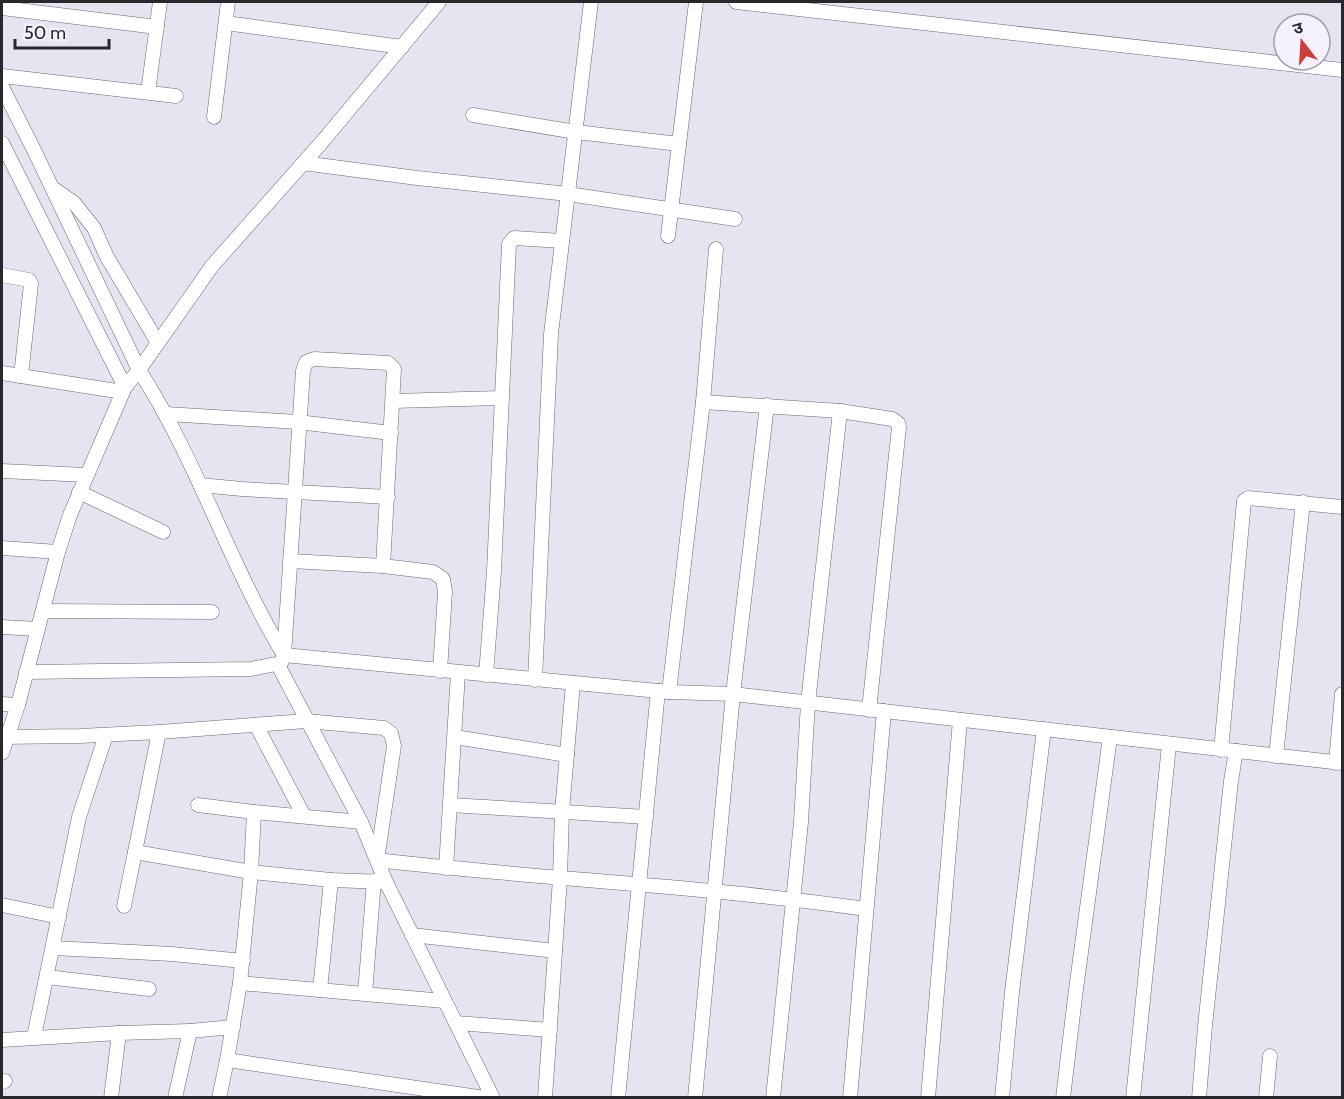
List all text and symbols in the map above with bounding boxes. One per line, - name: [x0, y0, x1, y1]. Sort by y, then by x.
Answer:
- scale bar: [15, 12, 110, 50]
- north arrow: [1272, 12, 1332, 72]
- text: उ: [1291, 17, 1306, 39]
- text: 50 m: [24, 22, 66, 44]

